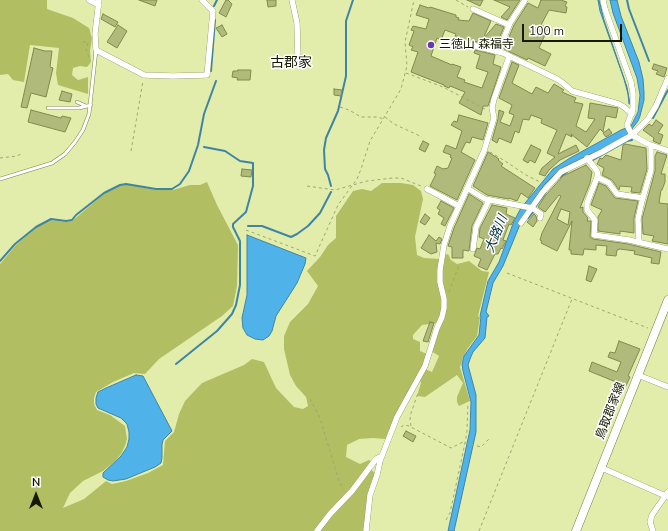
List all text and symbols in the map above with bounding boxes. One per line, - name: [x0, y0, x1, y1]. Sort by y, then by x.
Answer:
- scale bar: [524, 16, 624, 42]
- text: 100 m: [529, 23, 564, 39]
- place label: 三徳山 森福寺: [439, 38, 514, 52]
- marker: 三徳山 森福寺: [426, 40, 436, 50]
- district label: 古郡家: [270, 56, 312, 72]
- water label: 大路川: [482, 213, 512, 255]
- street label: 鳥取郡家線: [594, 380, 628, 442]
- north arrow: [16, 475, 56, 515]
- text: N: [32, 475, 40, 490]

